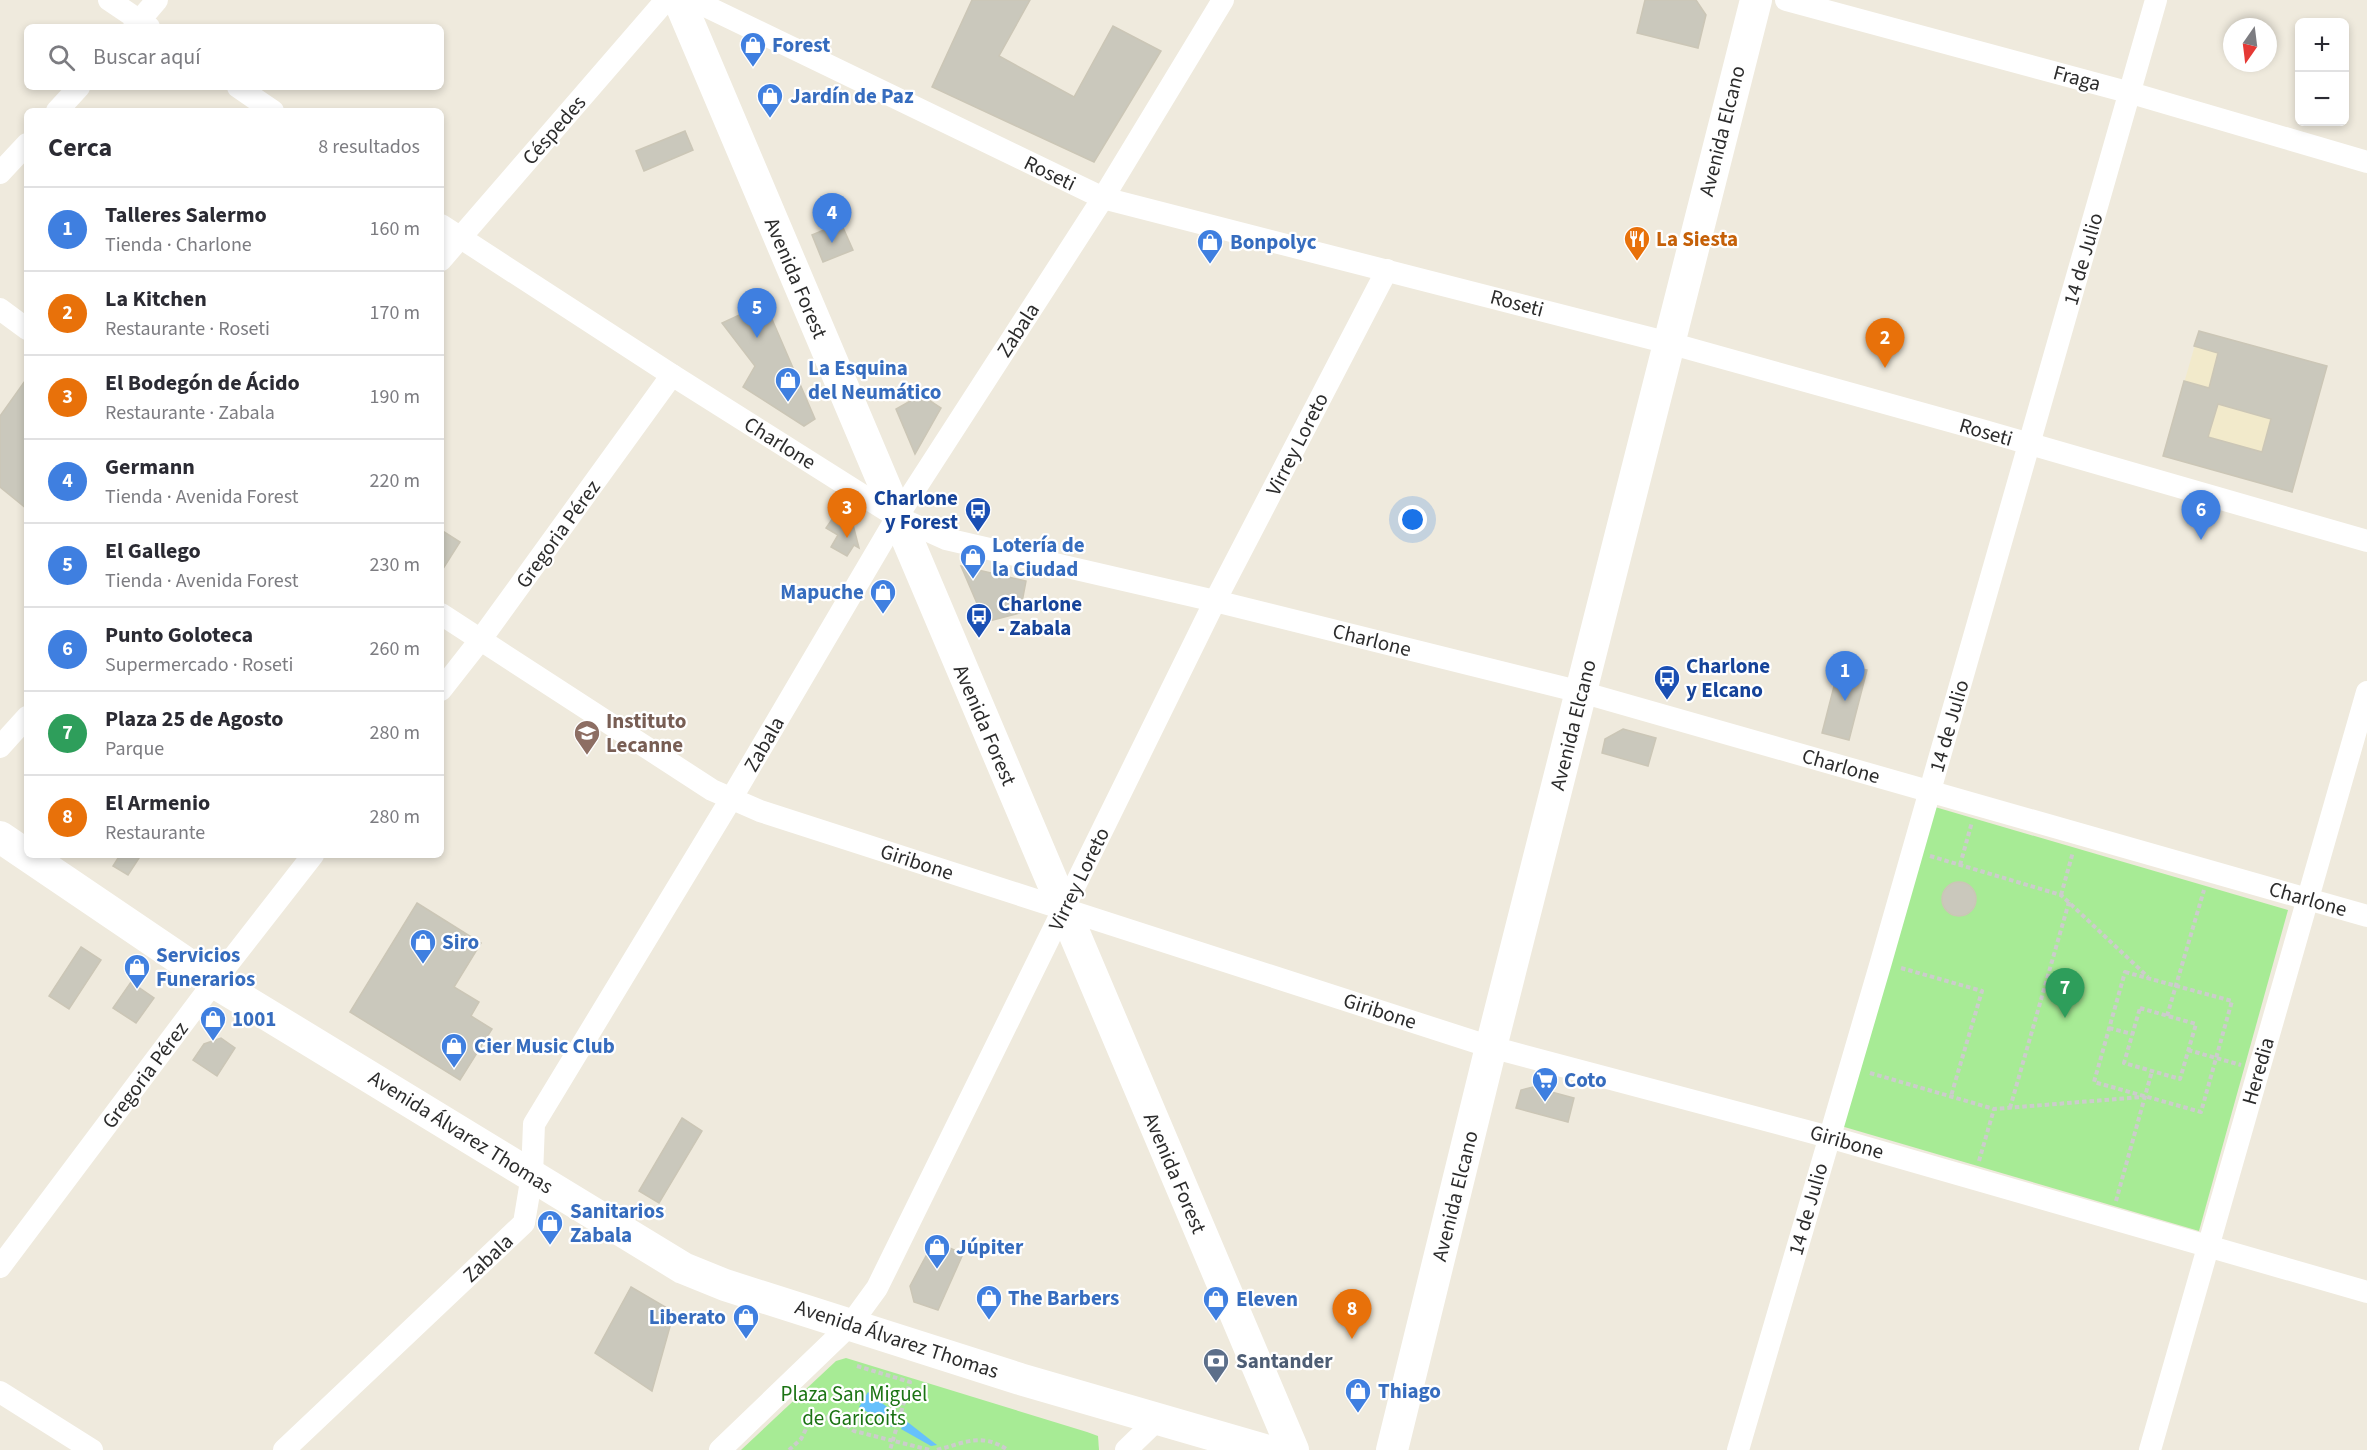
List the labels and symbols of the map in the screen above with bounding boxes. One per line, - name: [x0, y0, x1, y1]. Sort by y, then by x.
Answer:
- north arrow: [2223, 18, 2277, 72]
- shop icon: Forest: [738, 30, 768, 68]
- place label: Forest: [772, 30, 830, 60]
- street label: Fraga: [2050, 57, 2104, 99]
- street label: Avenida Elcano: [1691, 62, 1753, 200]
- shop icon: Jardín de Paz: [755, 81, 785, 119]
- place label: Jardín de Paz: [790, 81, 914, 111]
- street label: Céspedes: [515, 88, 593, 172]
- street label: Roseti: [1019, 148, 1081, 198]
- pin: 4: [812, 194, 852, 243]
- street label: 14 de Julio: [2056, 209, 2110, 309]
- street label: Avenida Forest: [757, 213, 835, 343]
- restaurant icon: La Siesta: [1622, 224, 1652, 262]
- place label: La Siesta: [1656, 224, 1738, 254]
- shop icon: Bonpolyc: [1195, 227, 1225, 265]
- place label: Bonpolyc: [1230, 227, 1317, 257]
- street label: Roseti: [1487, 281, 1547, 325]
- pin: 5: [738, 288, 777, 338]
- street label: Zabala: [989, 297, 1047, 363]
- pin: 2: [1866, 318, 1904, 368]
- place label: La Esquina del Neumático: [808, 353, 941, 407]
- shop icon: La Esquina del Neumático: [773, 365, 803, 403]
- street label: Virrey Loreto: [1258, 387, 1336, 501]
- street label: Charlone: [738, 409, 822, 477]
- street label: Roseti: [1956, 410, 2016, 454]
- street label: Gregoria Pérez: [508, 474, 608, 594]
- place label: Charlone y Forest: [874, 483, 958, 537]
- pin: 3: [828, 488, 866, 538]
- pin: 6: [2182, 490, 2220, 540]
- bus stop icon: Charlone y Forest: [963, 495, 993, 533]
- your location: [1398, 505, 1427, 534]
- place label: Lotería de la Ciudad: [992, 530, 1085, 584]
- shop icon: Lotería de la Ciudad: [958, 542, 988, 580]
- place label: Mapuche: [780, 577, 864, 607]
- shop icon: Mapuche: [868, 577, 898, 615]
- place label: Charlone - Zabala: [998, 589, 1082, 643]
- bus stop icon: Charlone - Zabala: [964, 601, 994, 639]
- street label: Charlone: [1330, 616, 1414, 664]
- place label: Charlone y Elcano: [1686, 651, 1770, 705]
- pin: 1: [1826, 652, 1864, 701]
- street label: Avenida Elcano: [1542, 656, 1604, 794]
- street label: Avenida Forest: [946, 660, 1024, 790]
- bus stop icon: Charlone y Elcano: [1652, 663, 1682, 701]
- street label: 14 de Julio: [1922, 676, 1976, 776]
- place label: Instituto Lecanne: [606, 706, 686, 760]
- street label: Zabala: [736, 711, 792, 777]
- school or university icon: Instituto Lecanne: [572, 718, 602, 756]
- street label: Charlone: [1798, 741, 1884, 791]
- street label: Virrey Loreto: [1041, 822, 1117, 936]
- street label: Giribone: [876, 836, 958, 888]
- street label: Charlone: [2265, 874, 2351, 924]
- shop icon: Siro: [408, 927, 438, 965]
- place label: Siro: [442, 927, 479, 957]
- place label: Servicios Funerarios: [156, 940, 255, 994]
- shop icon: Servicios Funerarios: [122, 952, 152, 990]
- pin: 7: [2046, 968, 2084, 1018]
- street label: Giribone: [1339, 985, 1421, 1037]
- shop icon: 1001: [198, 1004, 228, 1042]
- place label: 1001: [232, 1004, 276, 1034]
- street label: Gregoria Pérez: [95, 1015, 195, 1135]
- shop icon: Cier Music Club: [439, 1031, 469, 1069]
- place label: Cier Music Club: [474, 1031, 615, 1061]
- street label: Heredia: [2234, 1034, 2282, 1108]
- street label: Avenida Álvarez Thomas: [363, 1063, 559, 1201]
- supermarket icon: Coto: [1530, 1065, 1560, 1103]
- place label: Coto: [1564, 1065, 1607, 1095]
- street label: Avenida Forest: [1136, 1108, 1214, 1238]
- street label: Giribone: [1807, 1117, 1887, 1167]
- street label: Avenida Elcano: [1424, 1127, 1486, 1265]
- street label: 14 de Julio: [1781, 1159, 1835, 1259]
- place label: Sanitarios Zabala: [570, 1196, 664, 1250]
- shop icon: Sanitarios Zabala: [535, 1208, 565, 1246]
- street label: Zabala: [456, 1227, 520, 1289]
- shop icon: Júpiter: [922, 1232, 952, 1270]
- place label: Júpiter: [956, 1232, 1024, 1262]
- shop icon: The Barbers: [974, 1283, 1004, 1321]
- place label: The Barbers: [1008, 1283, 1119, 1313]
- shop icon: Eleven: [1201, 1284, 1231, 1322]
- place label: Eleven: [1236, 1284, 1298, 1314]
- pin: 8: [1332, 1290, 1372, 1339]
- street label: Avenida Álvarez Thomas: [791, 1292, 1003, 1386]
- place label: Liberato: [649, 1302, 726, 1332]
- shop icon: Liberato: [731, 1302, 761, 1340]
- bank icon: Santander: [1201, 1346, 1231, 1384]
- place label: Santander: [1236, 1346, 1333, 1376]
- shop icon: Thiago: [1343, 1376, 1373, 1414]
- place label: Thiago: [1378, 1376, 1441, 1406]
- park label: Plaza San Miguel de Garicoits: [781, 1379, 927, 1433]

